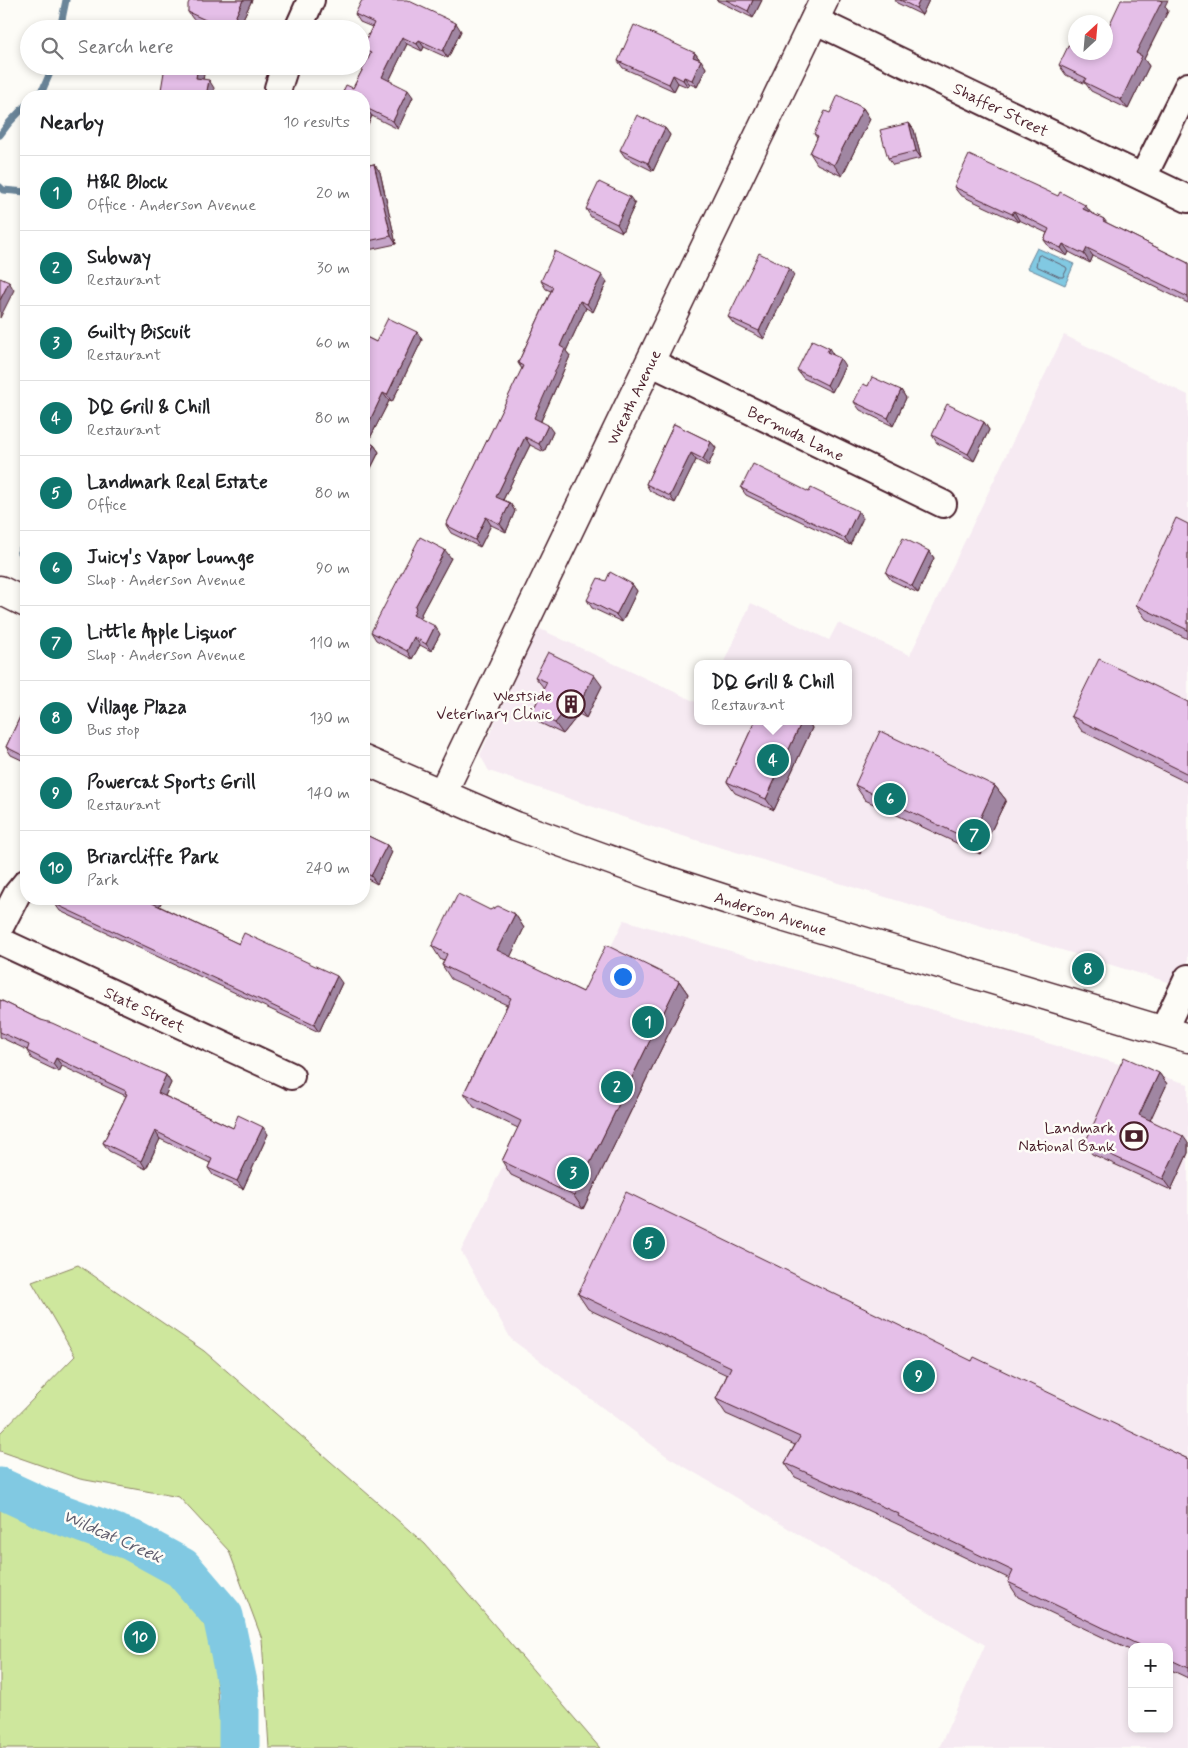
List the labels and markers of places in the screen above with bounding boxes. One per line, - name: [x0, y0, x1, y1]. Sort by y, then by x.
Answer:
- place label: Westside Veterinary Clinic: [436, 686, 552, 725]
- building icon: Westside Veterinary Clinic: [556, 689, 586, 719]
- pin: 4: [757, 741, 789, 779]
- pin: 6: [874, 780, 906, 818]
- pin: 7: [958, 816, 990, 854]
- pin: 8: [1072, 950, 1104, 988]
- pin: 1: [632, 1003, 664, 1041]
- pin: 2: [601, 1068, 633, 1106]
- place label: Landmark National Bank: [1018, 1118, 1115, 1157]
- bank icon: Landmark National Bank: [1119, 1121, 1149, 1151]
- pin: 3: [557, 1154, 589, 1192]
- pin: 5: [633, 1224, 665, 1262]
- pin: 9: [903, 1357, 935, 1395]
- pin: 10: [124, 1618, 156, 1656]

